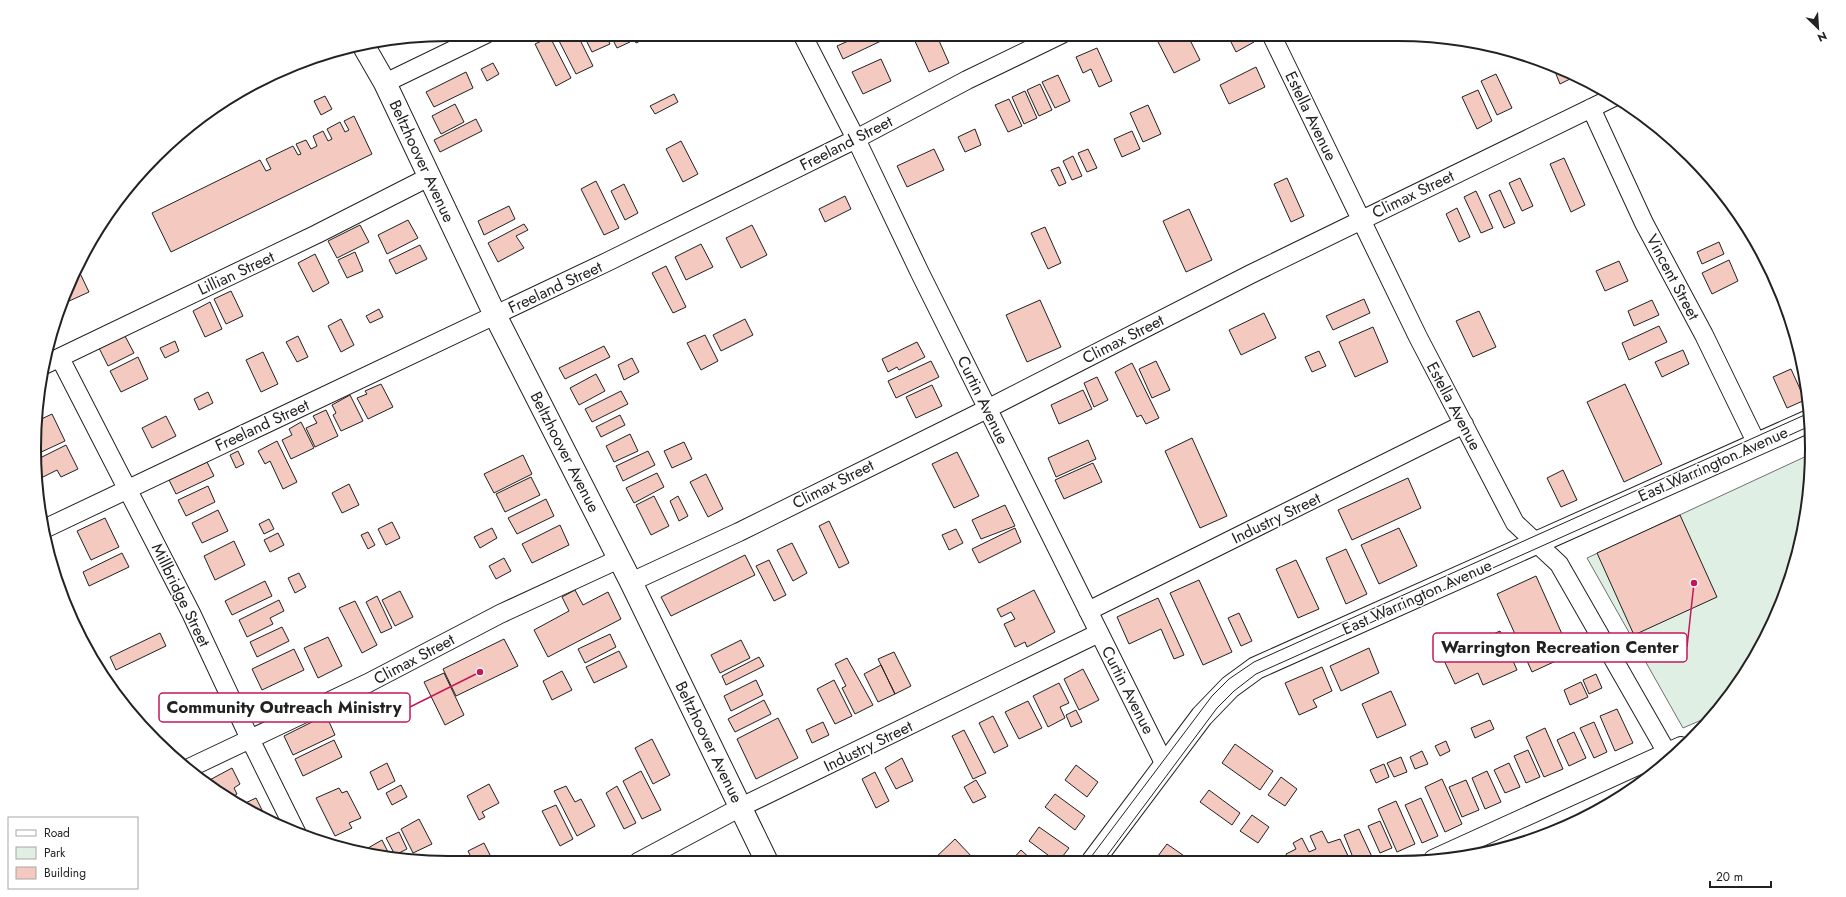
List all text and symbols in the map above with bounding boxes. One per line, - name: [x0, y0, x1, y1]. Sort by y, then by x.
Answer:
- north arrow: [1798, 8, 1838, 48]
- text: N: [1815, 28, 1830, 46]
- street label: Estella Avenue: [1279, 67, 1343, 165]
- street label: Beltzhoover Avenue: [384, 96, 460, 226]
- street label: Freeland Street: [796, 110, 896, 176]
- street label: Climax Street: [1368, 164, 1458, 224]
- street label: Vincent Street: [1641, 230, 1705, 324]
- street label: Lillian Street: [194, 245, 278, 301]
- street label: Freeland Street: [504, 255, 606, 319]
- street label: Climax Street: [1078, 309, 1168, 369]
- street label: Curtin Avenue: [952, 352, 1014, 448]
- street label: Estella Avenue: [1421, 358, 1487, 454]
- street label: Beltzhoover Avenue: [525, 388, 605, 516]
- street label: Freeland Street: [211, 393, 313, 457]
- street label: East Warrington Avenue: [1634, 421, 1792, 507]
- street label: Climax Street: [788, 454, 878, 514]
- street label: Industry Street: [1228, 487, 1324, 549]
- street label: Millbridge Street: [146, 539, 216, 651]
- street label: East Warrington Avenue: [1338, 554, 1496, 640]
- street label: Climax Street: [369, 628, 459, 690]
- callout: Warrington Recreation Center: [1433, 633, 1687, 662]
- text: Warrington Recreation Center: [1441, 635, 1679, 659]
- street label: Curtin Avenue: [1096, 642, 1160, 738]
- street label: Beltzhoover Avenue: [670, 677, 748, 807]
- callout: Community Outreach Ministry: [159, 693, 410, 722]
- text: Community Outreach Ministry: [166, 695, 403, 719]
- street label: Industry Street: [820, 715, 916, 777]
- legend: [8, 817, 138, 889]
- text: Road: [44, 824, 70, 842]
- text: Park: [44, 844, 66, 862]
- scale bar: [1710, 863, 1771, 889]
- text: Building: [44, 864, 86, 882]
- text: 20 m: [1716, 868, 1743, 886]

